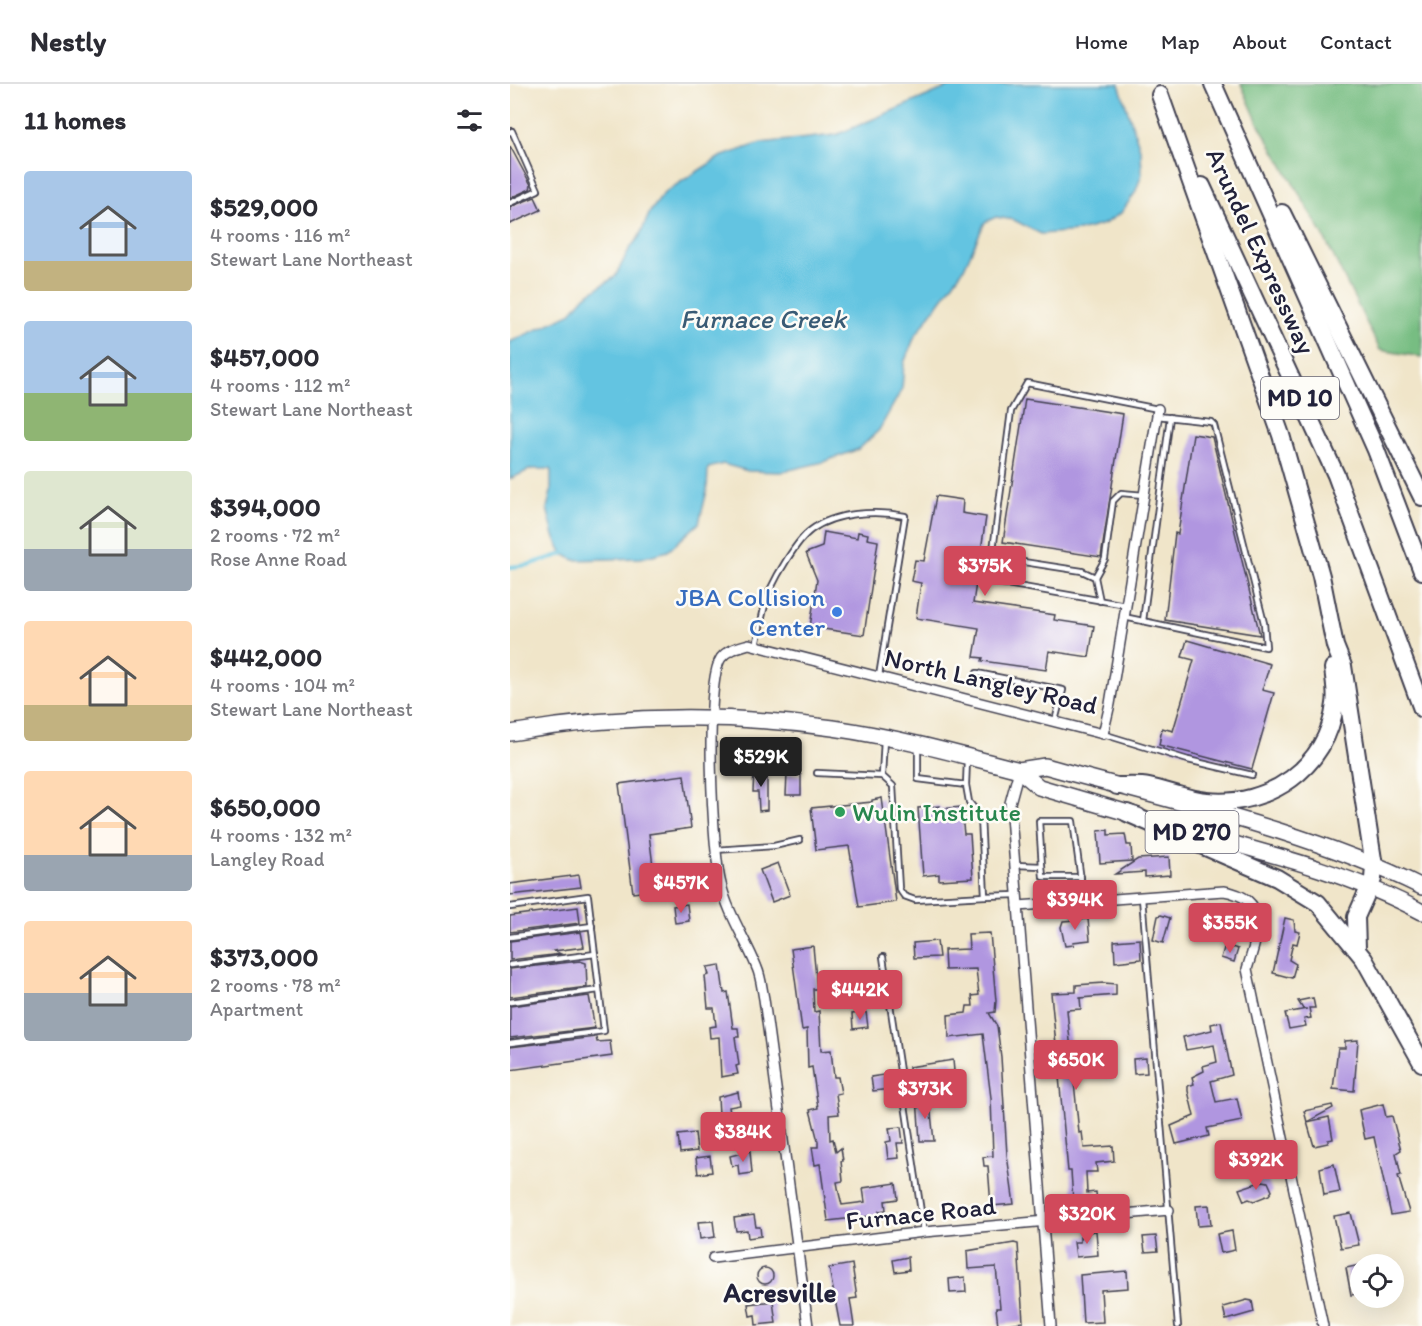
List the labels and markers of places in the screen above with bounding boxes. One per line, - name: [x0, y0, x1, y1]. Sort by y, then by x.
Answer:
- pin: $375K: [943, 546, 1027, 597]
- place label: JBA Collision Center: [676, 581, 826, 643]
- marker: JBA Collision Center: [830, 605, 844, 619]
- pin: $529K: [719, 737, 803, 788]
- place label: Wulin Institute: [852, 796, 1021, 828]
- marker: Wulin Institute: [833, 805, 847, 819]
- pin: $457K: [639, 863, 723, 914]
- pin: $394K: [1033, 880, 1117, 931]
- pin: $355K: [1188, 903, 1272, 954]
- pin: $442K: [818, 970, 902, 1021]
- pin: $650K: [1034, 1040, 1118, 1091]
- pin: $373K: [883, 1069, 967, 1120]
- pin: $384K: [701, 1112, 785, 1163]
- pin: $392K: [1214, 1140, 1298, 1191]
- pin: $320K: [1045, 1194, 1129, 1245]

